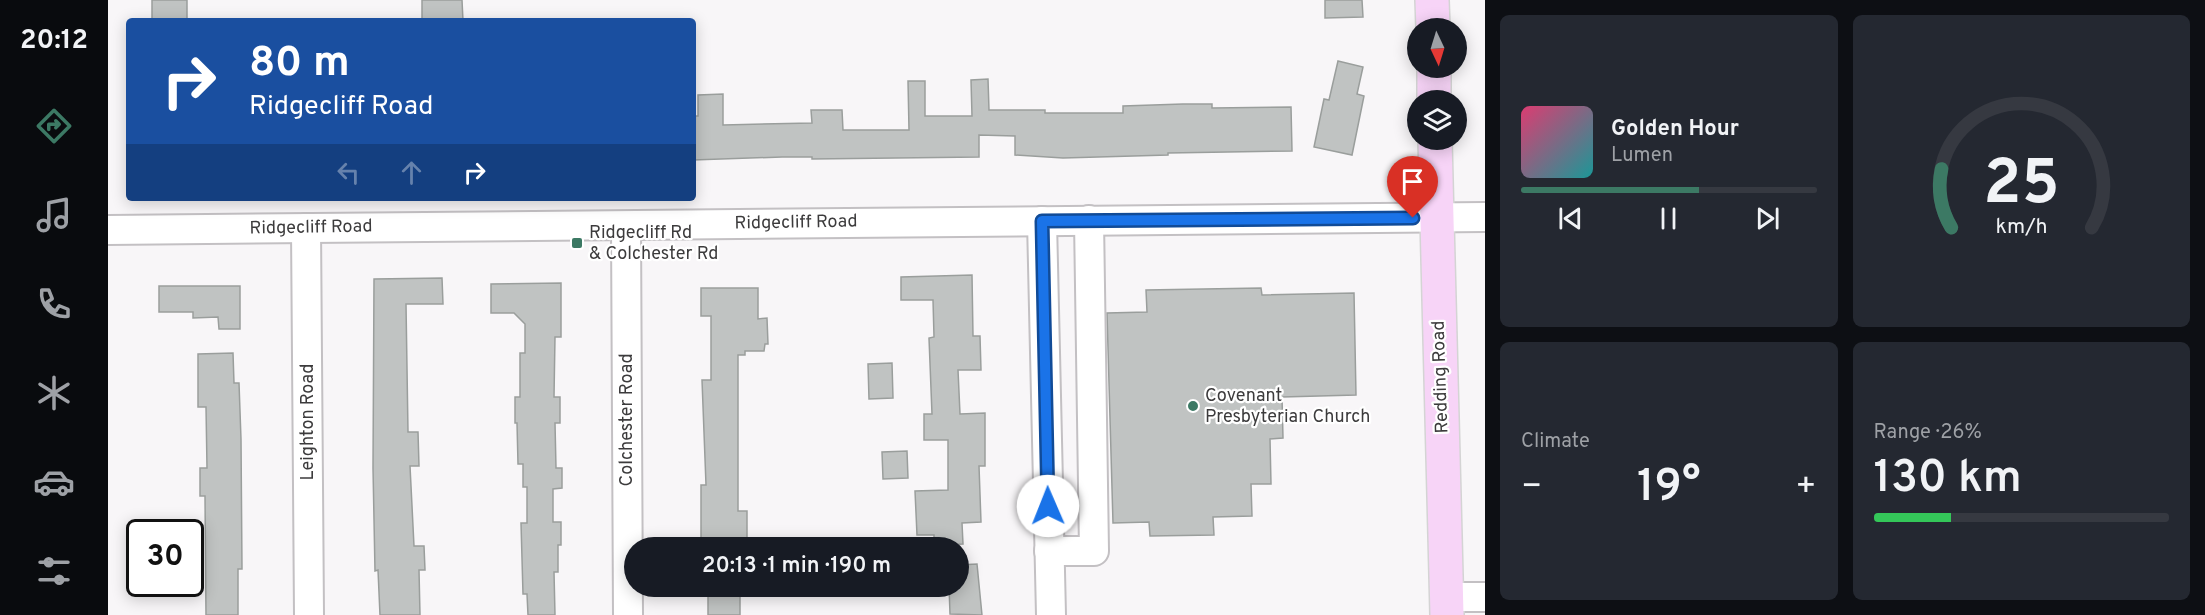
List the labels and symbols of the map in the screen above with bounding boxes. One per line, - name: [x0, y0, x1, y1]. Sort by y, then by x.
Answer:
- north arrow: [1407, 18, 1467, 78]
- pin: [1387, 156, 1438, 218]
- street label: Ridgecliff Road: [734, 210, 858, 236]
- street label: Ridgecliff Road: [249, 215, 373, 241]
- place label: Ridgecliff Rd & Colchester Rd: [589, 222, 718, 266]
- marker: Ridgecliff Rd & Colchester Rd: [570, 236, 584, 250]
- street label: Redding Road: [1428, 320, 1454, 434]
- street label: Colchester Road: [616, 353, 639, 487]
- street label: Leighton Road: [297, 364, 320, 480]
- place label: Covenant Presbyterian Church: [1205, 385, 1370, 429]
- marker: Covenant Presbyterian Church: [1186, 399, 1200, 413]
- position arrow: [1016, 474, 1080, 538]
- speed limit sign: 30: [126, 519, 204, 597]

